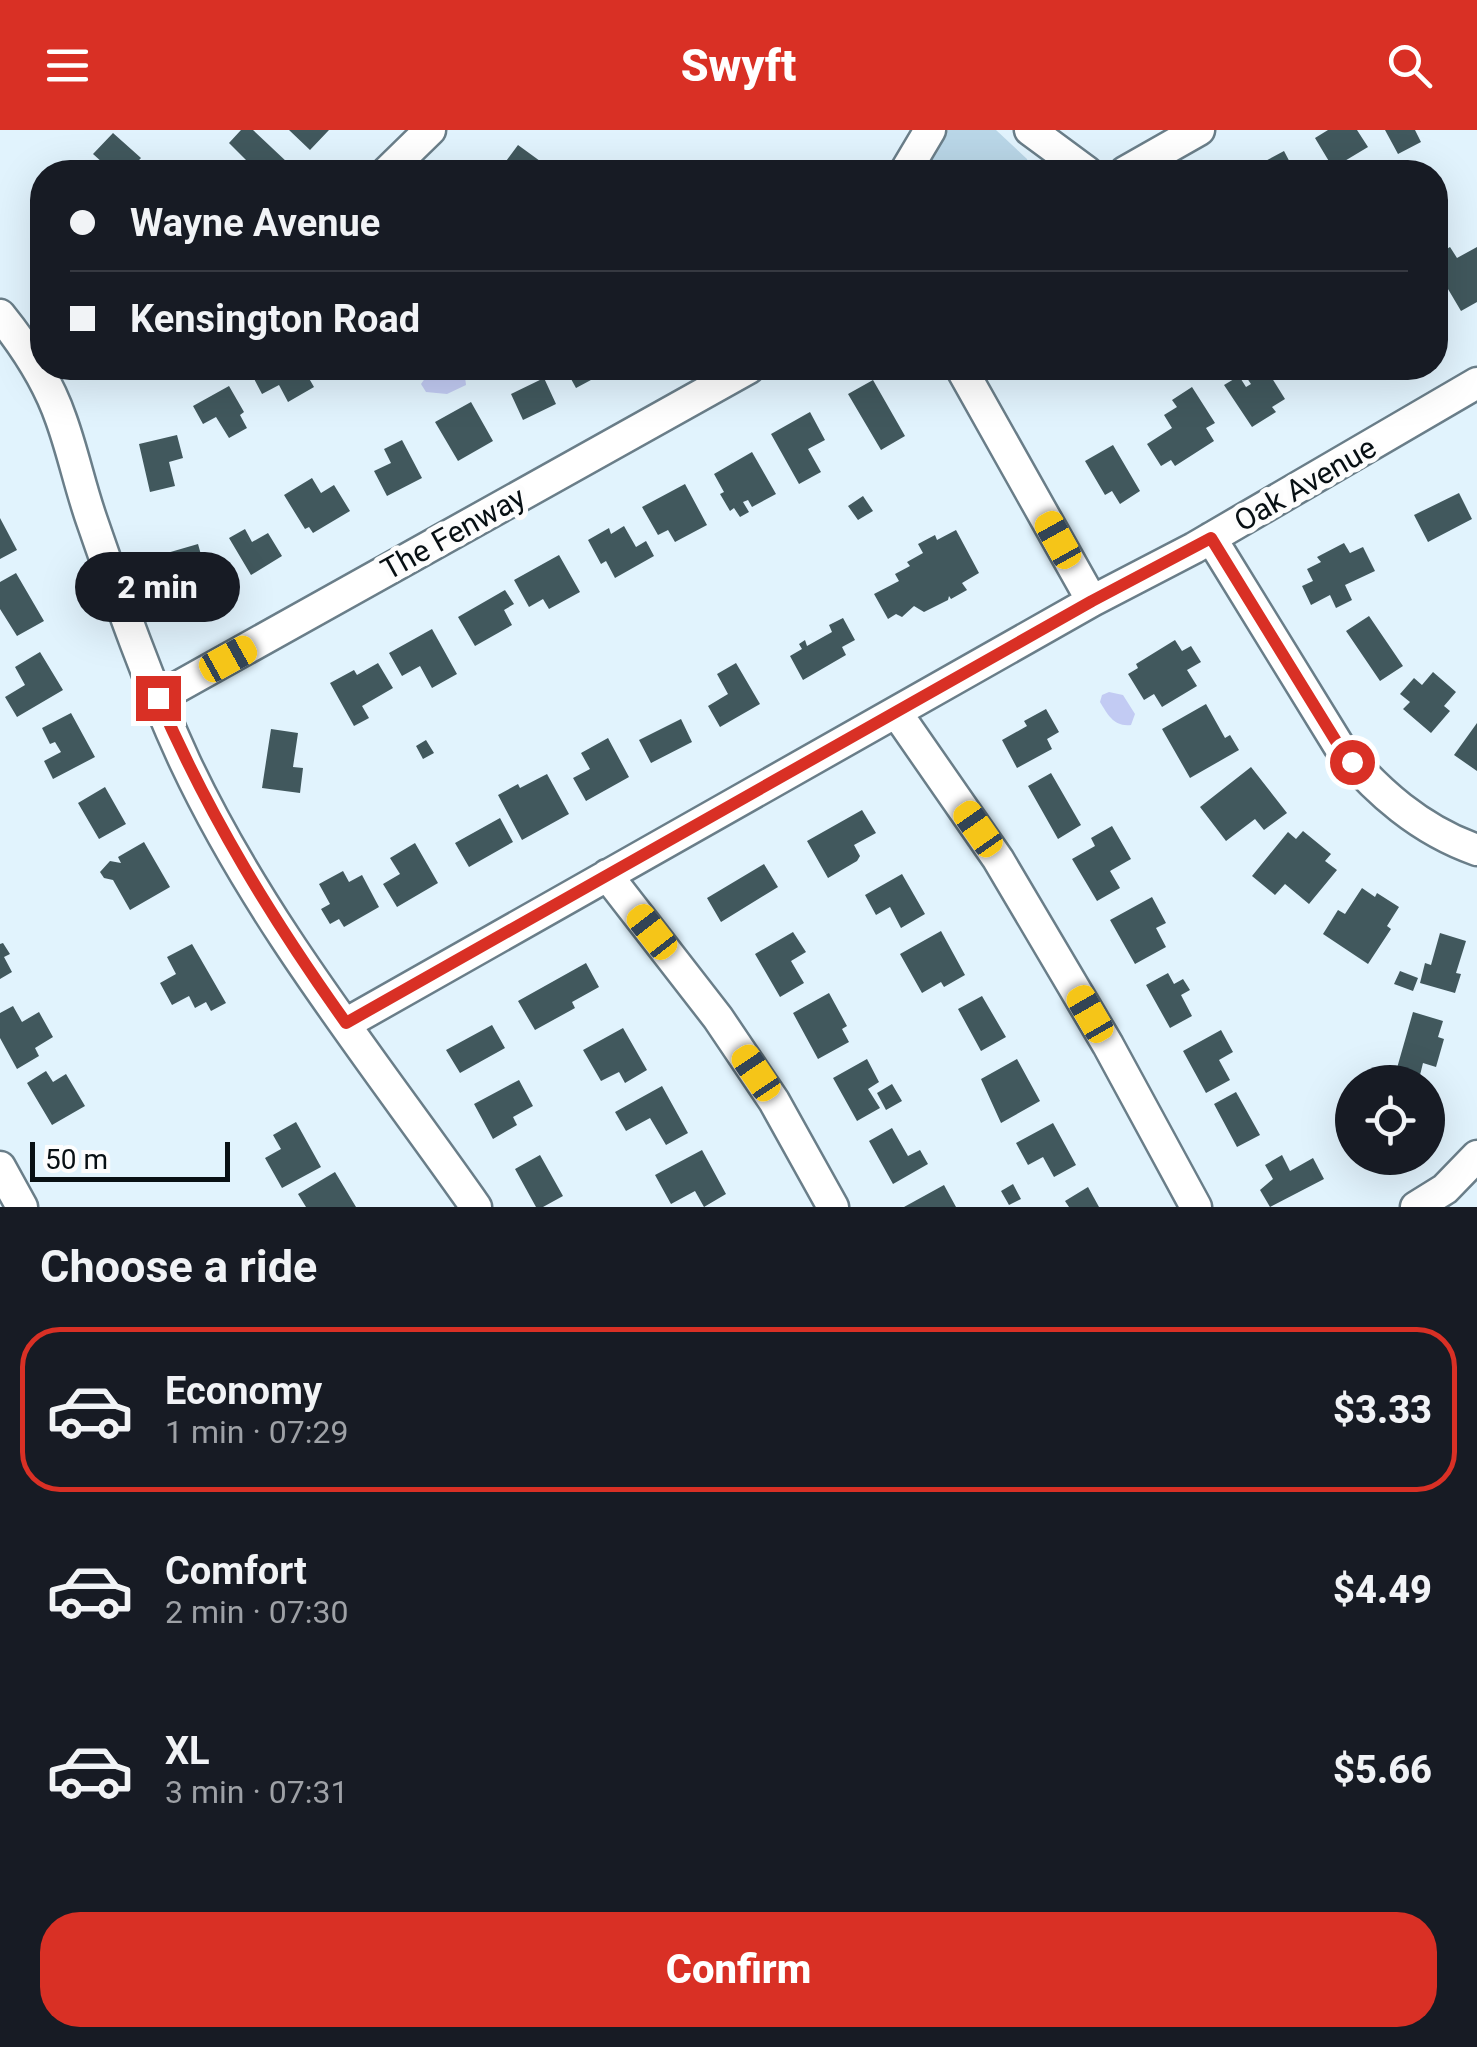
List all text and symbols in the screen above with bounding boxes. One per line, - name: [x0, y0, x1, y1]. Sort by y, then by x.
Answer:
- icon: menu: [40, 38, 95, 93]
- icon: search: [1382, 38, 1437, 93]
- text: Swyft: [681, 39, 796, 92]
- text: Wayne Avenue: [130, 201, 380, 245]
- text: Kensington Road: [130, 297, 420, 341]
- street label: Oak Avenue: [1228, 429, 1382, 539]
- street label: The Fenway: [375, 479, 531, 587]
- car: [1030, 506, 1086, 574]
- callout: 2 min: [76, 553, 240, 623]
- text: 2 min: [117, 568, 198, 606]
- car: [194, 631, 262, 687]
- route end: [136, 676, 181, 721]
- route start: [1330, 740, 1375, 785]
- car: [949, 796, 1007, 862]
- car: [622, 899, 682, 965]
- car: [1062, 981, 1118, 1047]
- car: [727, 1040, 785, 1106]
- map controls: [1335, 1065, 1445, 1175]
- button: locate: [1335, 1065, 1445, 1175]
- scale bar: [30, 1137, 230, 1182]
- text: 50 m: [45, 1143, 108, 1176]
- text: Choose a ride: [40, 1240, 317, 1293]
- icon: car: [45, 1365, 135, 1455]
- text: Economy: [165, 1369, 322, 1413]
- text: $3.33: [1333, 1388, 1432, 1432]
- text: 1 min · 07:29: [165, 1413, 348, 1451]
- icon: car: [45, 1545, 135, 1635]
- text: Comfort: [165, 1549, 307, 1593]
- text: $4.49: [1333, 1568, 1432, 1612]
- text: 2 min · 07:30: [165, 1593, 348, 1631]
- icon: car: [45, 1725, 135, 1815]
- text: XL: [165, 1729, 210, 1773]
- text: $5.66: [1333, 1748, 1432, 1792]
- text: 3 min · 07:31: [165, 1773, 348, 1811]
- button: Confirm: [40, 1912, 1437, 2027]

